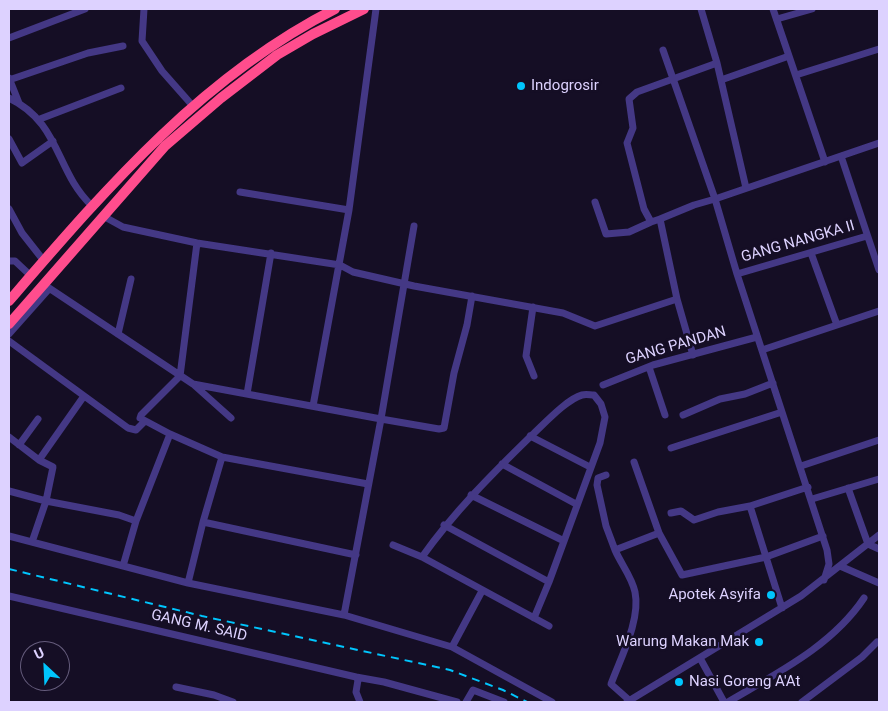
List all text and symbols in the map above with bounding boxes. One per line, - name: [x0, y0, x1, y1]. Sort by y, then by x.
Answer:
- place label: Indogrosir: [531, 77, 599, 95]
- marker: Indogrosir: [515, 80, 527, 92]
- street label: GANG NANGKA II: [739, 217, 857, 267]
- street label: GANG PANDAN: [624, 323, 728, 369]
- place label: Apotek Asyifa: [668, 586, 761, 604]
- marker: Apotek Asyifa: [765, 589, 777, 601]
- street label: GANG M. SAID: [149, 606, 249, 646]
- place label: Warung Makan Mak: [616, 633, 749, 651]
- marker: Warung Makan Mak: [753, 636, 765, 648]
- north arrow: [20, 641, 70, 691]
- text: U: [32, 644, 47, 663]
- place label: Nasi Goreng A'At: [689, 673, 800, 691]
- marker: Nasi Goreng A'At: [673, 676, 685, 688]

